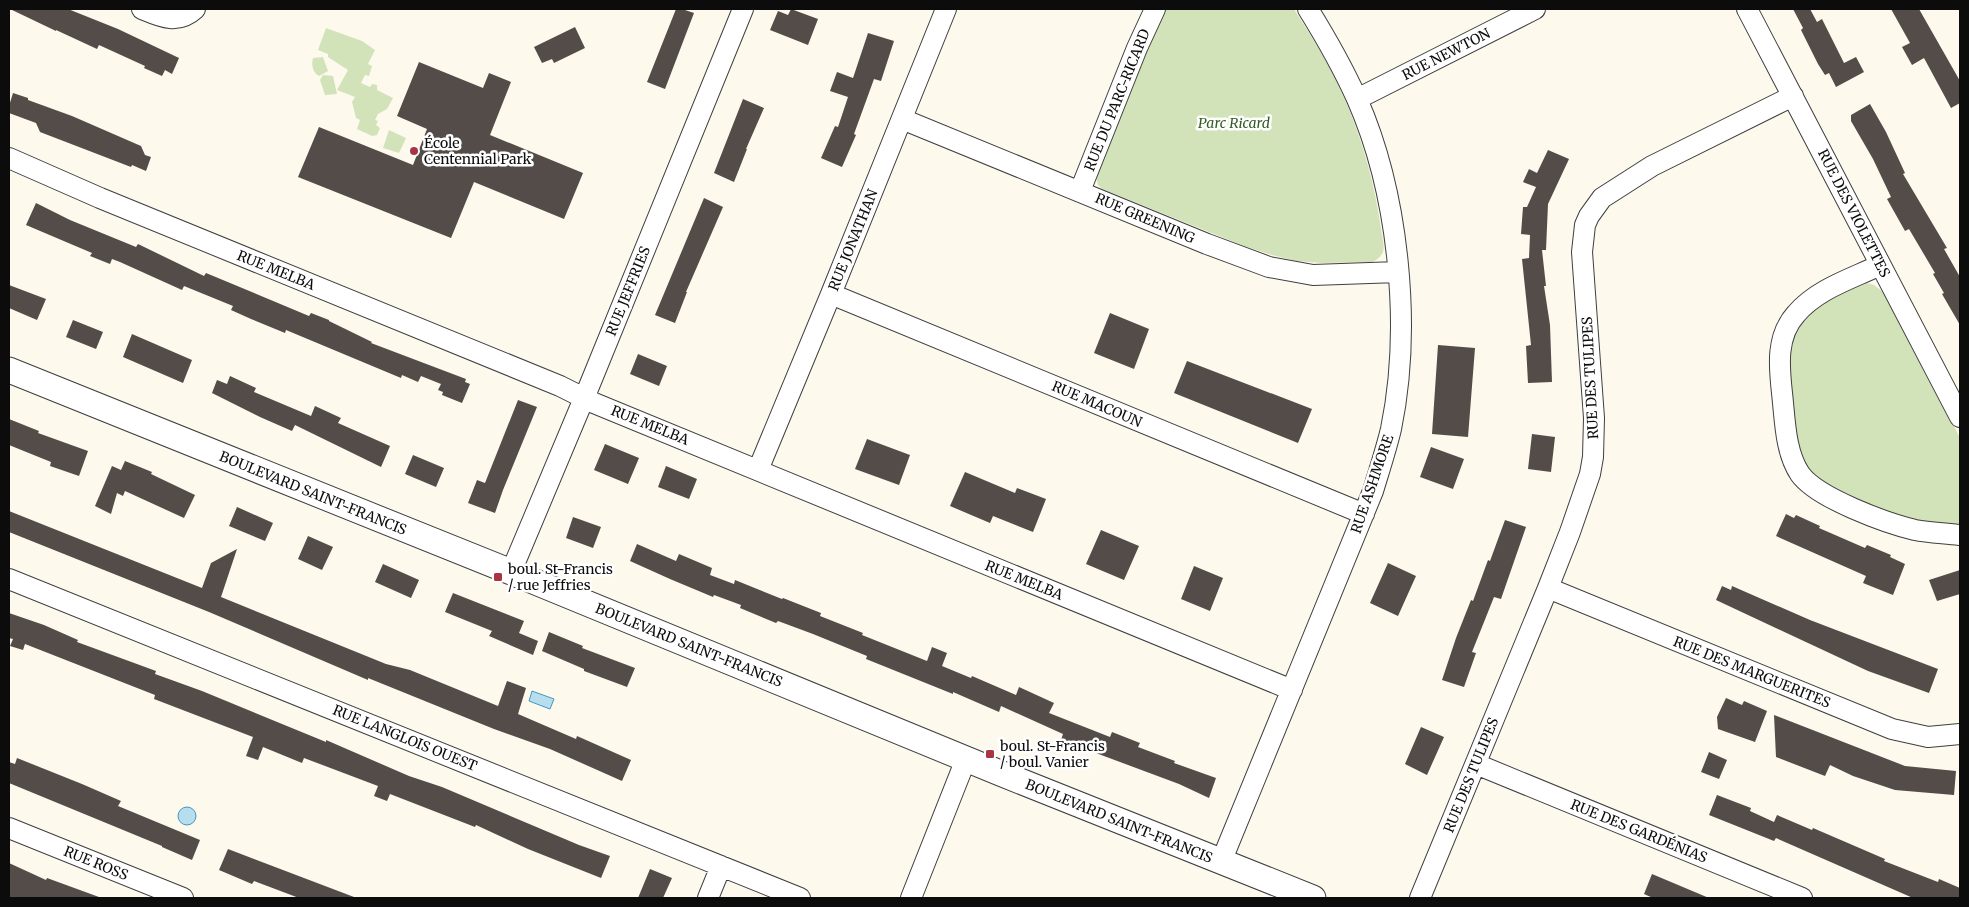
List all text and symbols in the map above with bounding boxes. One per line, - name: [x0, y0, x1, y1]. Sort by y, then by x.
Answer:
- street label: RUE NEWTON: [1399, 24, 1493, 84]
- street label: RUE DU PARC-RICARD: [1080, 26, 1154, 174]
- park label: Parc Ricard: [1198, 114, 1270, 132]
- place label: École Centennial Park: [424, 134, 531, 168]
- marker: École Centennial Park: [408, 145, 420, 157]
- street label: RUE DES VIOLETTES: [1814, 146, 1894, 280]
- street label: RUE JONATHAN: [824, 186, 882, 294]
- street label: RUE GREENING: [1092, 189, 1198, 247]
- street label: RUE JEFFRIES: [602, 244, 654, 338]
- street label: RUE MELBA: [234, 246, 318, 294]
- street label: RUE DES TULIPES: [1578, 316, 1602, 440]
- street label: RUE MACOUN: [1049, 377, 1145, 431]
- street label: RUE MELBA: [608, 401, 692, 449]
- street label: RUE ASHMORE: [1347, 432, 1397, 536]
- street label: BOULEVARD SAINT-FRANCIS: [217, 447, 409, 539]
- street label: RUE MELBA: [982, 556, 1066, 604]
- place label: boul. St-Francis / rue Jeffries: [507, 560, 613, 594]
- marker: boul. St-Francis / rue Jeffries: [492, 571, 504, 583]
- street label: BOULEVARD SAINT-FRANCIS: [593, 599, 785, 691]
- street label: RUE DES MARGUERITES: [1671, 632, 1833, 712]
- street label: RUE LANGLOIS OUEST: [330, 701, 480, 775]
- street label: RUE DES TULIPES: [1440, 715, 1502, 835]
- place label: boul. St-Francis / boul. Vanier: [999, 737, 1105, 771]
- marker: boul. St-Francis / boul. Vanier: [984, 748, 996, 760]
- street label: BOULEVARD SAINT-FRANCIS: [1023, 775, 1215, 867]
- street label: RUE DES GARDÉNIAS: [1568, 795, 1710, 867]
- street label: RUE ROSS: [61, 842, 131, 884]

